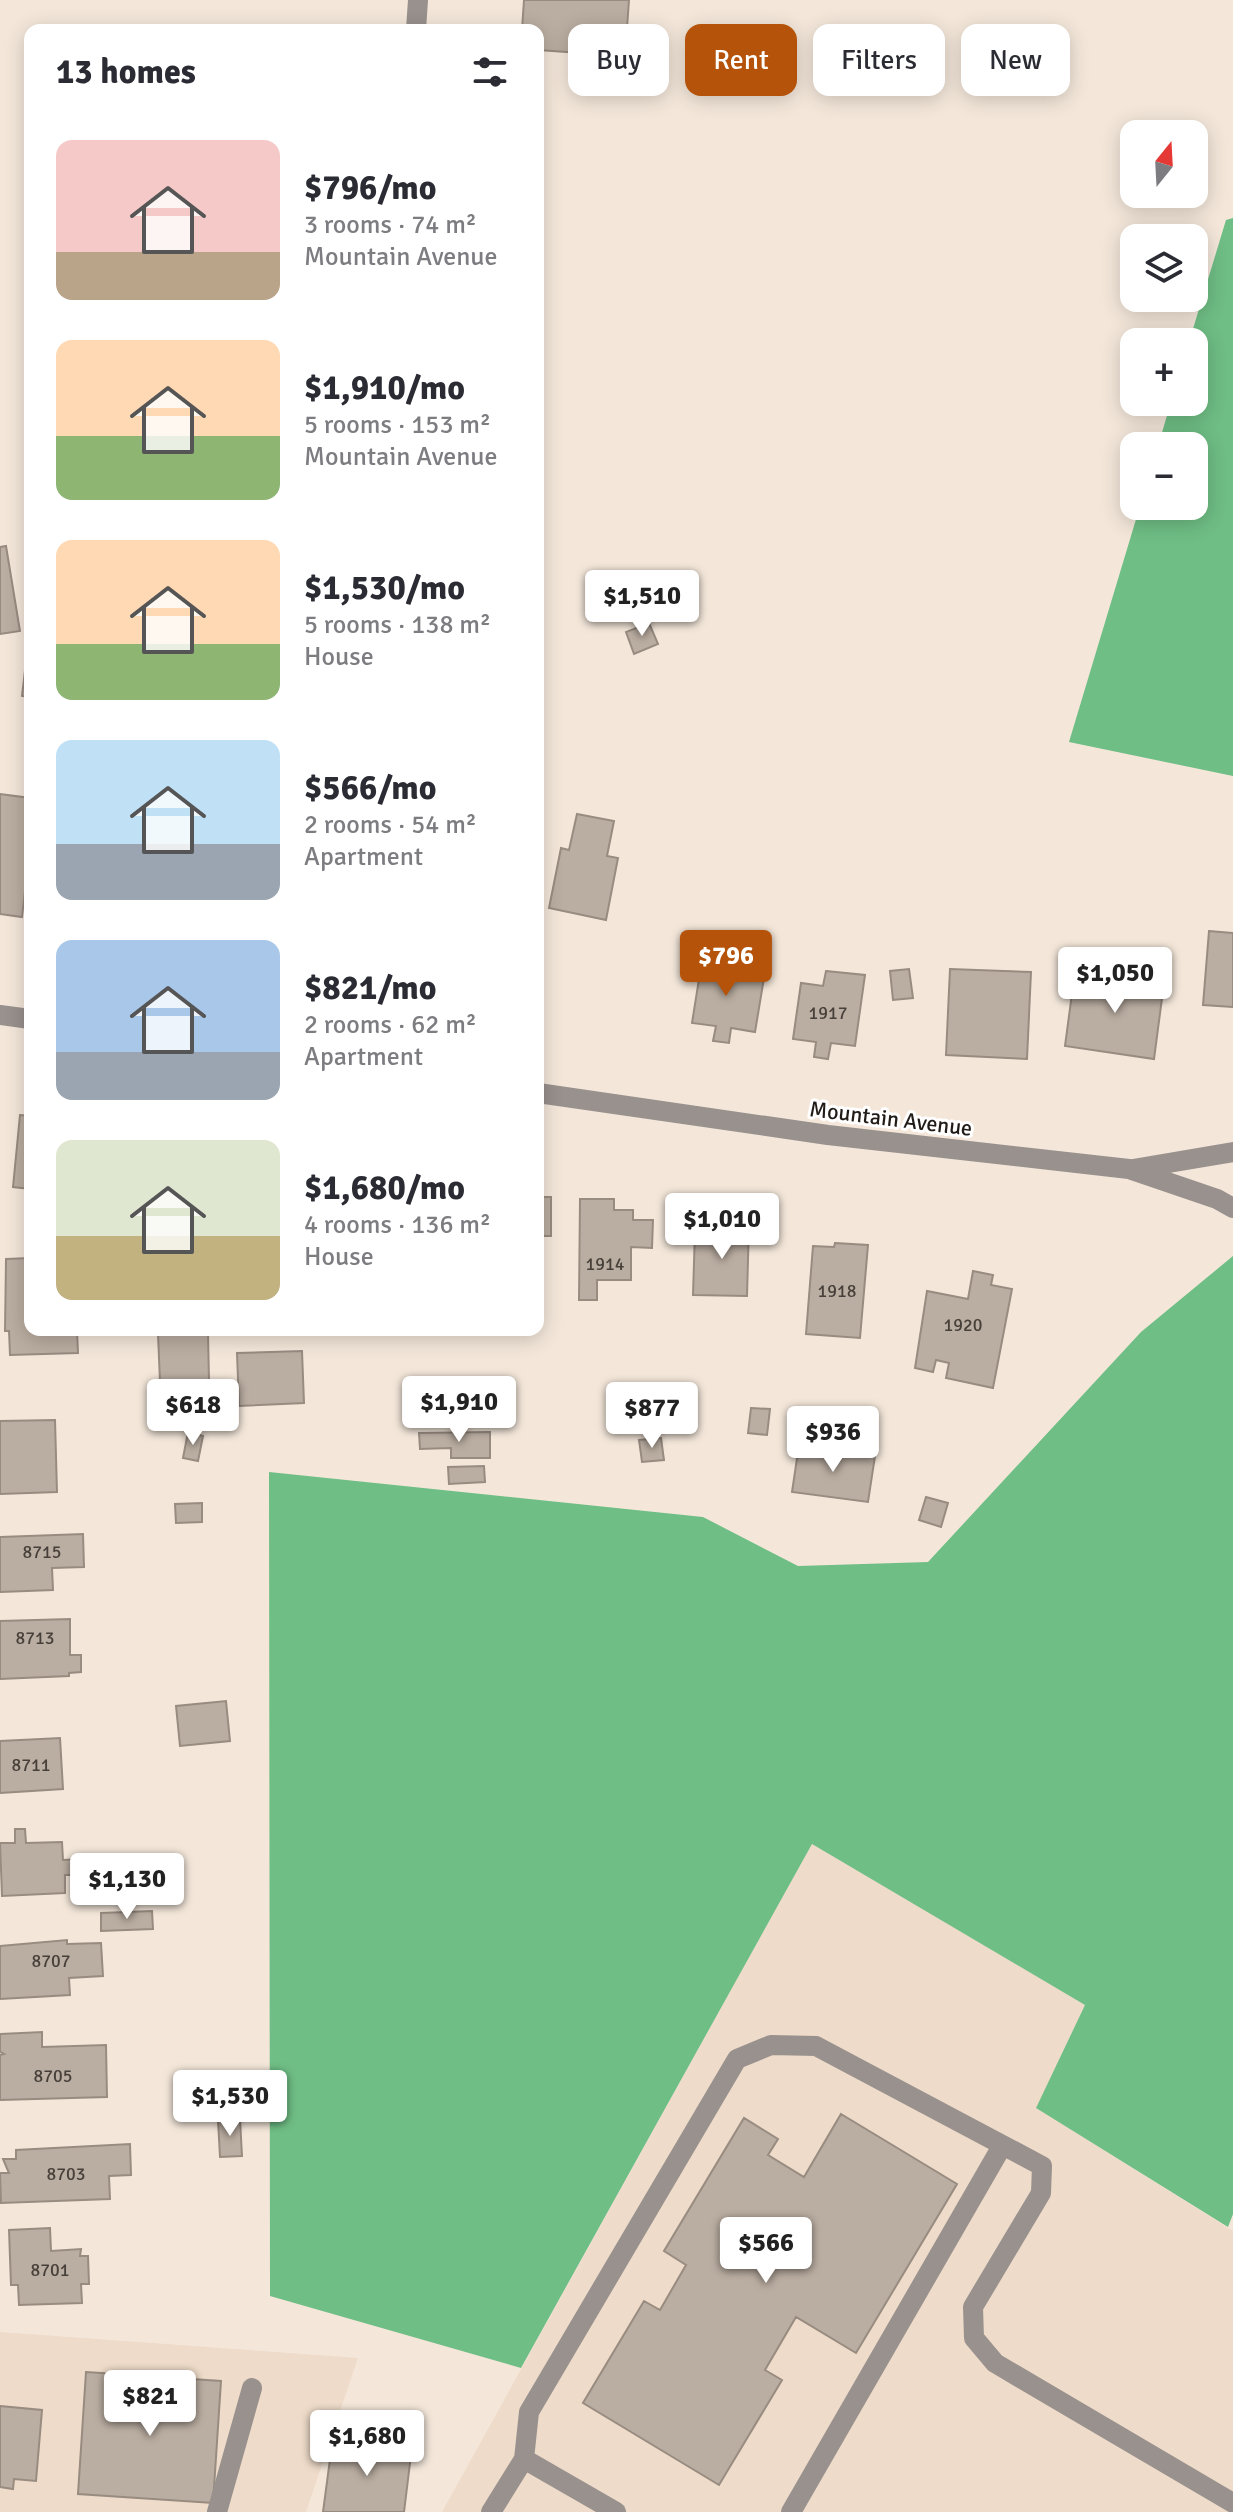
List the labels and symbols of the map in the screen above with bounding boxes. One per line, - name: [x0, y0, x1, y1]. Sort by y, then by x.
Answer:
- north arrow: [1120, 120, 1208, 208]
- pin: $1,510: [577, 570, 707, 638]
- pin: $796: [679, 930, 773, 998]
- pin: $1,050: [1050, 947, 1180, 1015]
- house number: 1917: [809, 1002, 847, 1024]
- street label: Mountain Avenue: [808, 1095, 974, 1142]
- pin: $1,010: [657, 1193, 787, 1261]
- house number: 1914: [586, 1253, 625, 1275]
- house number: 1918: [818, 1280, 856, 1302]
- house number: 1920: [944, 1314, 982, 1336]
- pin: $1,910: [394, 1376, 524, 1444]
- pin: $618: [146, 1379, 240, 1447]
- pin: $877: [605, 1382, 699, 1450]
- pin: $936: [786, 1406, 880, 1474]
- house number: 8715: [23, 1541, 61, 1563]
- house number: 8713: [16, 1627, 54, 1649]
- house number: 8711: [12, 1754, 50, 1776]
- pin: $1,130: [62, 1853, 192, 1921]
- house number: 8707: [32, 1950, 70, 1972]
- house number: 8705: [34, 2065, 72, 2087]
- pin: $1,530: [165, 2070, 295, 2138]
- house number: 8703: [47, 2163, 85, 2185]
- pin: $566: [719, 2217, 813, 2285]
- house number: 8701: [31, 2259, 69, 2281]
- pin: $821: [103, 2370, 197, 2438]
- pin: $1,680: [302, 2410, 432, 2478]

